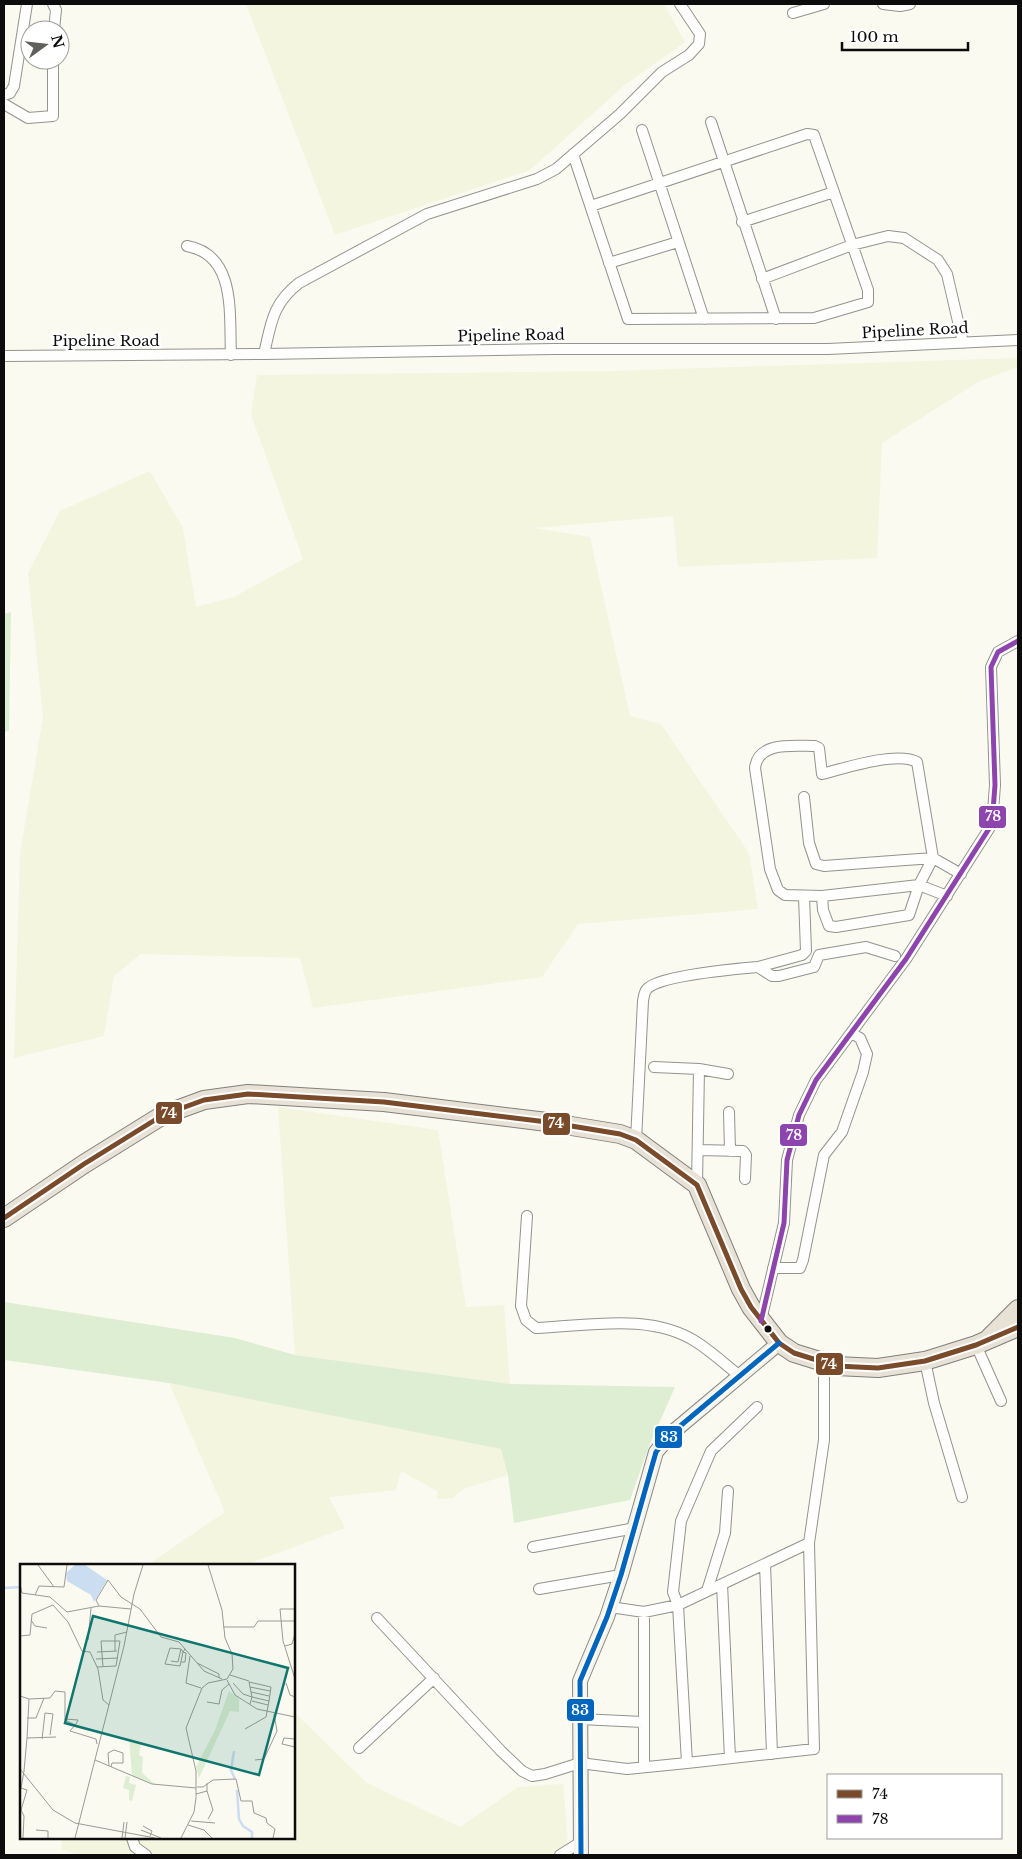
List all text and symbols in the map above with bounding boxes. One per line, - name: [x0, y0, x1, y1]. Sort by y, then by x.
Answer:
- north arrow: [20, 20, 70, 70]
- scale bar: [842, 20, 968, 52]
- text: 100 m: [850, 27, 899, 46]
- text: N: [47, 33, 68, 50]
- street label: Pipeline Road: [861, 318, 969, 342]
- street label: Pipeline Road: [457, 325, 565, 345]
- street label: Pipeline Road: [52, 331, 160, 350]
- line badge: 78: [978, 805, 1007, 829]
- text: 78: [985, 807, 1001, 825]
- line badge: 74: [155, 1101, 183, 1125]
- text: 74: [161, 1104, 177, 1122]
- line badge: 74: [542, 1112, 571, 1136]
- text: 74: [548, 1114, 564, 1132]
- line badge: 78: [779, 1123, 808, 1147]
- text: 78: [786, 1126, 802, 1144]
- unlabelled marker: [763, 1324, 773, 1334]
- line badge: 74: [815, 1352, 844, 1376]
- text: 74: [821, 1355, 837, 1373]
- line badge: 83: [654, 1425, 683, 1449]
- text: 83: [660, 1428, 678, 1446]
- inset map: [20, 1564, 295, 1839]
- line badge: 83: [566, 1698, 595, 1722]
- text: 83: [571, 1701, 589, 1719]
- legend: [827, 1774, 1002, 1839]
- text: 74: [872, 1784, 888, 1803]
- text: 78: [872, 1809, 889, 1828]

